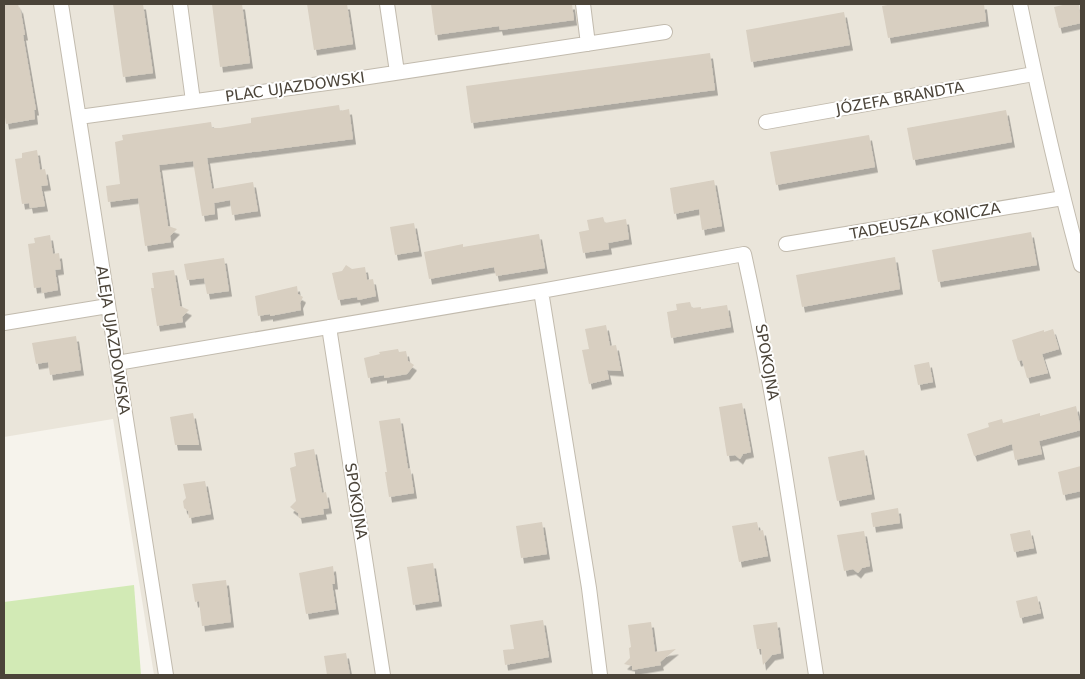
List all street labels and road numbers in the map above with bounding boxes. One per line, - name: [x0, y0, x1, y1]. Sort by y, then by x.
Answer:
- street label: PLAC UJAZDOWSKI: [224, 68, 366, 106]
- street label: JÓZEFA BRANDTA: [833, 77, 966, 118]
- street label: TADEUSZA KONICZA: [847, 199, 1002, 243]
- street label: ALEJA UJAZDOWSKA: [92, 264, 134, 416]
- street label: SPOKOJNA: [751, 322, 783, 402]
- street label: SPOKOJNA: [341, 462, 371, 541]

